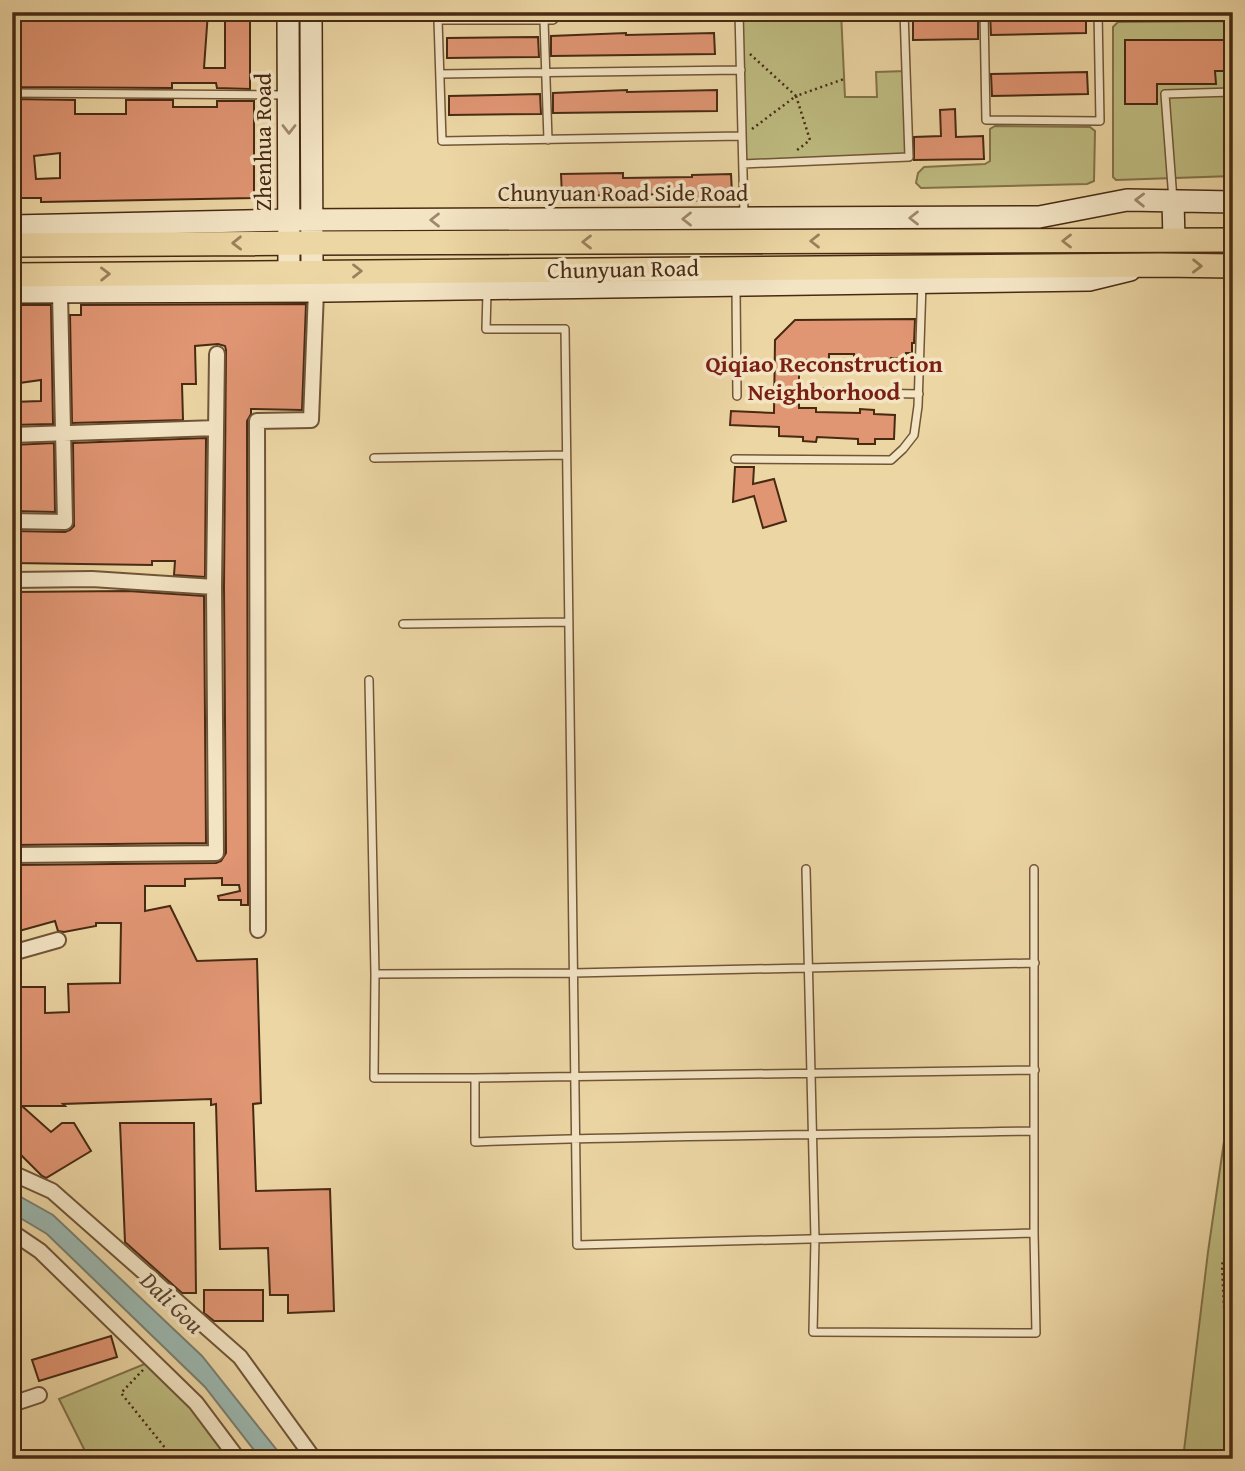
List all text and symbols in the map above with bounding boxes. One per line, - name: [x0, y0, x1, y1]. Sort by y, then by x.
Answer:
- street label: Zhenhua Road: [246, 72, 279, 211]
- one-way arrow: [281, 125, 297, 135]
- street label: Chunyuan Road Side Road: [498, 176, 749, 209]
- one-way arrow: [1134, 192, 1145, 208]
- one-way arrow: [909, 210, 919, 226]
- one-way arrow: [681, 211, 692, 227]
- one-way arrow: [429, 212, 440, 228]
- one-way arrow: [809, 233, 819, 249]
- one-way arrow: [1061, 233, 1071, 249]
- one-way arrow: [581, 234, 592, 250]
- one-way arrow: [231, 235, 242, 251]
- street label: Chunyuan Road: [547, 251, 700, 286]
- one-way arrow: [1192, 258, 1203, 273]
- one-way arrow: [352, 263, 363, 279]
- one-way arrow: [100, 266, 111, 282]
- district label: Qiqiao Reconstruction Neighborhood: [705, 346, 943, 409]
- water label: Dali Gou: [132, 1263, 212, 1342]

